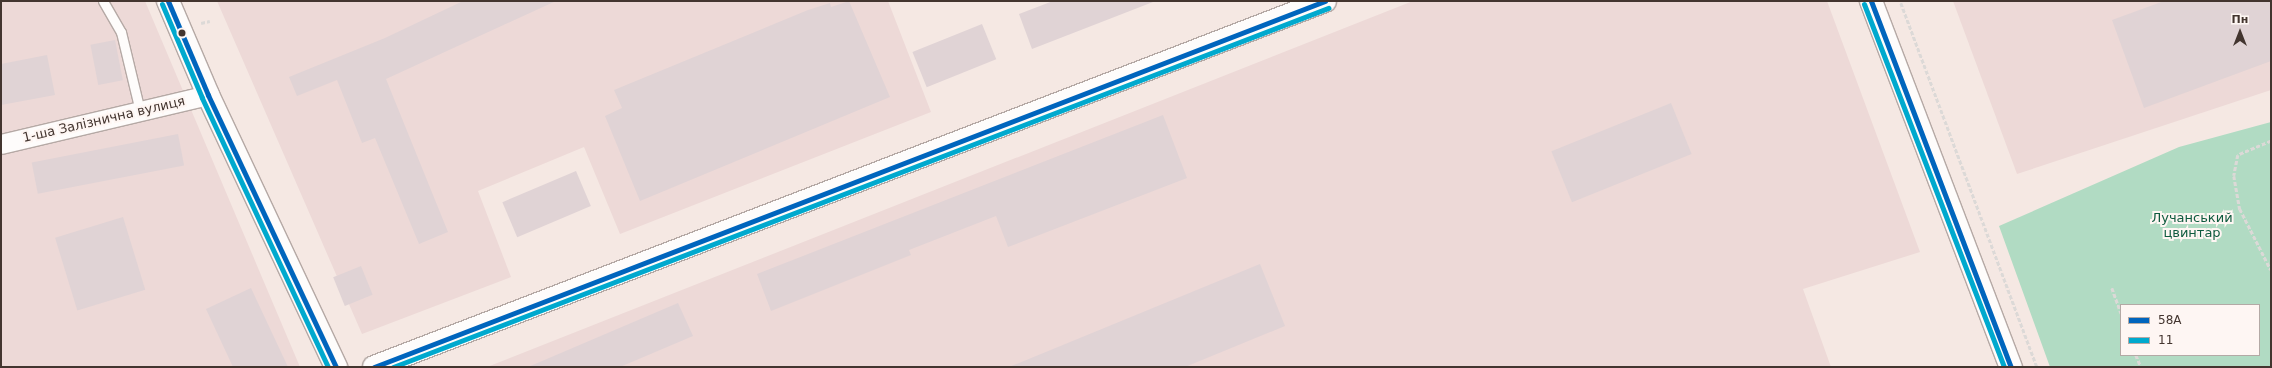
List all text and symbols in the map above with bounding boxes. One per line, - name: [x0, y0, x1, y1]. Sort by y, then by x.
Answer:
- north arrow: [2220, 12, 2260, 52]
- text: Пн: [2232, 13, 2248, 26]
- unlabelled marker: [177, 28, 187, 38]
- street label: 1-ша Залізнична вулиця: [21, 94, 187, 146]
- park label: Лучанський цвинтар: [2151, 211, 2233, 242]
- legend: [2120, 304, 2260, 356]
- text: 58А: [2158, 313, 2181, 327]
- text: 11: [2158, 333, 2173, 347]

